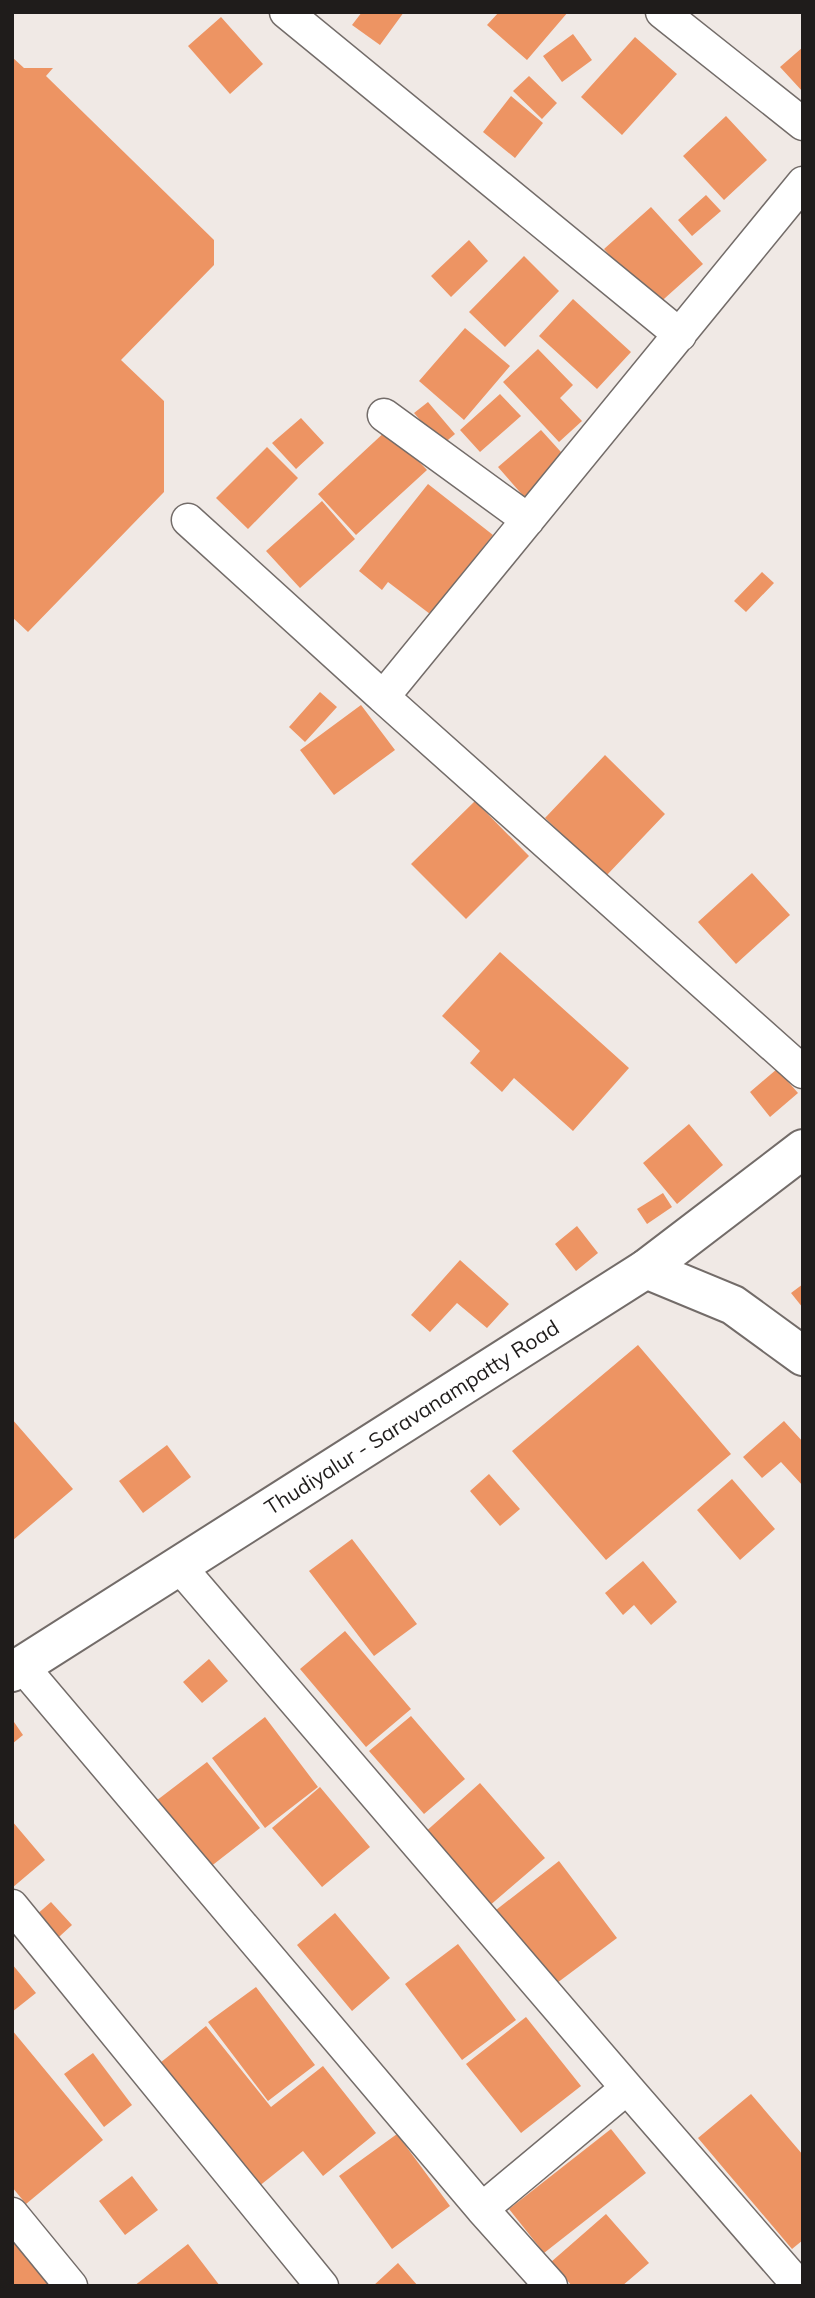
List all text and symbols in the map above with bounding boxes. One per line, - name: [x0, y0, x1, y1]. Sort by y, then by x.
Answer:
- street label: Thudiyalur - Saravanampatty Road: [260, 1314, 563, 1520]

